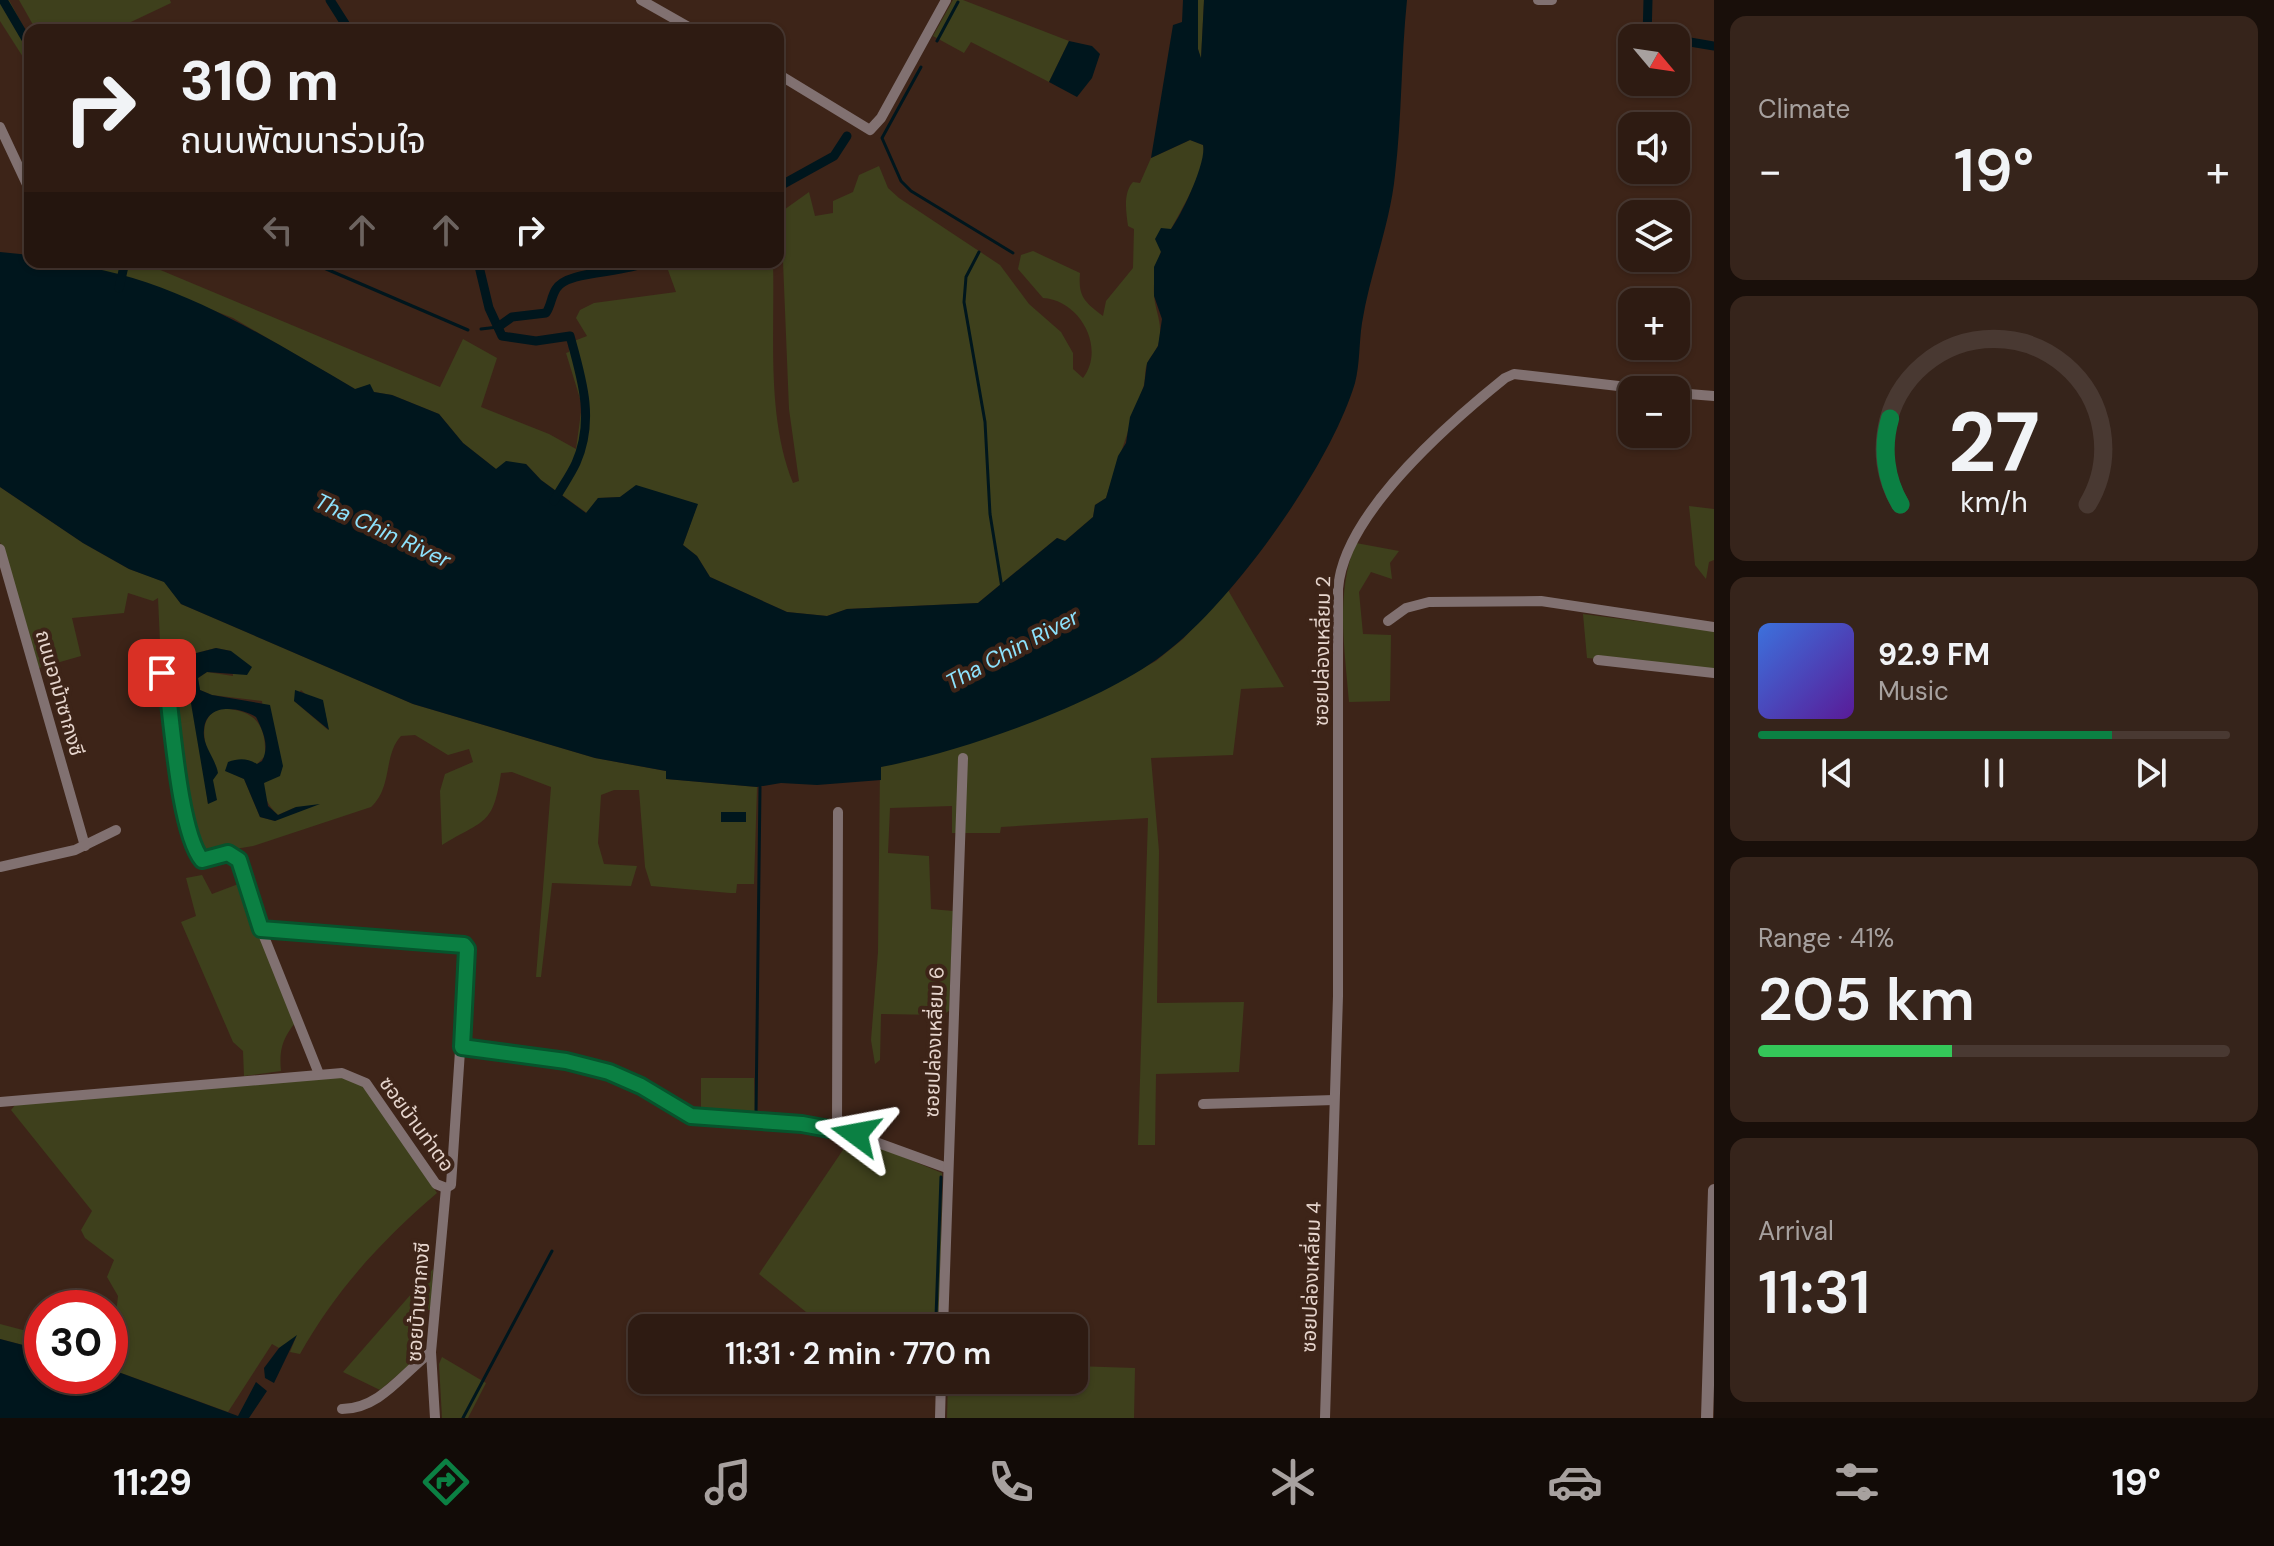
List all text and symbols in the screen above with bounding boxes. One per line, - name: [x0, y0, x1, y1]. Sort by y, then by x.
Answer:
- north arrow: [1618, 24, 1690, 96]
- map controls: [1618, 24, 1690, 448]
- text: 310 m: [180, 44, 339, 117]
- icon: right: [48, 56, 152, 160]
- text: Climate: [1758, 92, 1850, 126]
- button: sound: [1618, 112, 1690, 184]
- text: ถนนพัฒนาร่วมใจ: [180, 117, 426, 164]
- text: 19°: [1954, 131, 2034, 210]
- text: −: [1758, 142, 1782, 200]
- text: +: [2206, 142, 2230, 200]
- button: layers: [1618, 200, 1690, 272]
- icon: left: [256, 208, 300, 252]
- icon: ahead: [340, 208, 384, 252]
- icon: ahead: [424, 208, 468, 252]
- icon: right: [508, 208, 552, 252]
- button: +: [1618, 288, 1690, 360]
- button: −: [1618, 376, 1690, 448]
- text: 27: [1948, 387, 2040, 496]
- text: km/h: [1960, 484, 2028, 521]
- water label: Tha Chin River: [310, 486, 456, 575]
- street label: ซอยปล่องเหลี่ยม 2: [1307, 576, 1336, 726]
- water label: Tha Chin River: [941, 602, 1084, 697]
- street label: ถนนอาม้าซากงซี: [30, 627, 90, 759]
- text: 92.9 FM: [1878, 635, 1990, 674]
- pin: [128, 639, 196, 707]
- icon: arrive: [140, 651, 184, 695]
- text: Music: [1878, 674, 1949, 708]
- icon: previous: [1815, 751, 1859, 795]
- icon: pause: [1972, 751, 2016, 795]
- icon: next: [2129, 751, 2173, 795]
- text: Range · 41%: [1758, 921, 1894, 955]
- text: 205 km: [1758, 960, 1975, 1039]
- street label: ซอยปล่องเหลี่ยม 6: [917, 966, 950, 1118]
- street label: ซอยบ้านท่าตอ: [374, 1071, 460, 1177]
- position arrow: [814, 1092, 898, 1176]
- street label: ซอยปล่องเหลี่ยม 4: [1294, 1201, 1327, 1353]
- text: Arrival: [1758, 1214, 1834, 1248]
- street label: ซอยบ้านซากงซี: [401, 1241, 435, 1363]
- text: 11:31: [1758, 1253, 1870, 1332]
- speed limit sign: 30: [24, 1290, 128, 1394]
- text: 11:31 · 2 min · 770 m: [725, 1334, 991, 1373]
- icon: directions: [418, 1454, 474, 1510]
- icon: music: [700, 1454, 756, 1510]
- icon: phone: [983, 1454, 1039, 1510]
- icon: climate: [1265, 1454, 1321, 1510]
- icon: car: [1547, 1454, 1603, 1510]
- icon: filters: [1829, 1454, 1885, 1510]
- text: 11:29: [113, 1459, 192, 1506]
- text: 19°: [2112, 1459, 2161, 1506]

